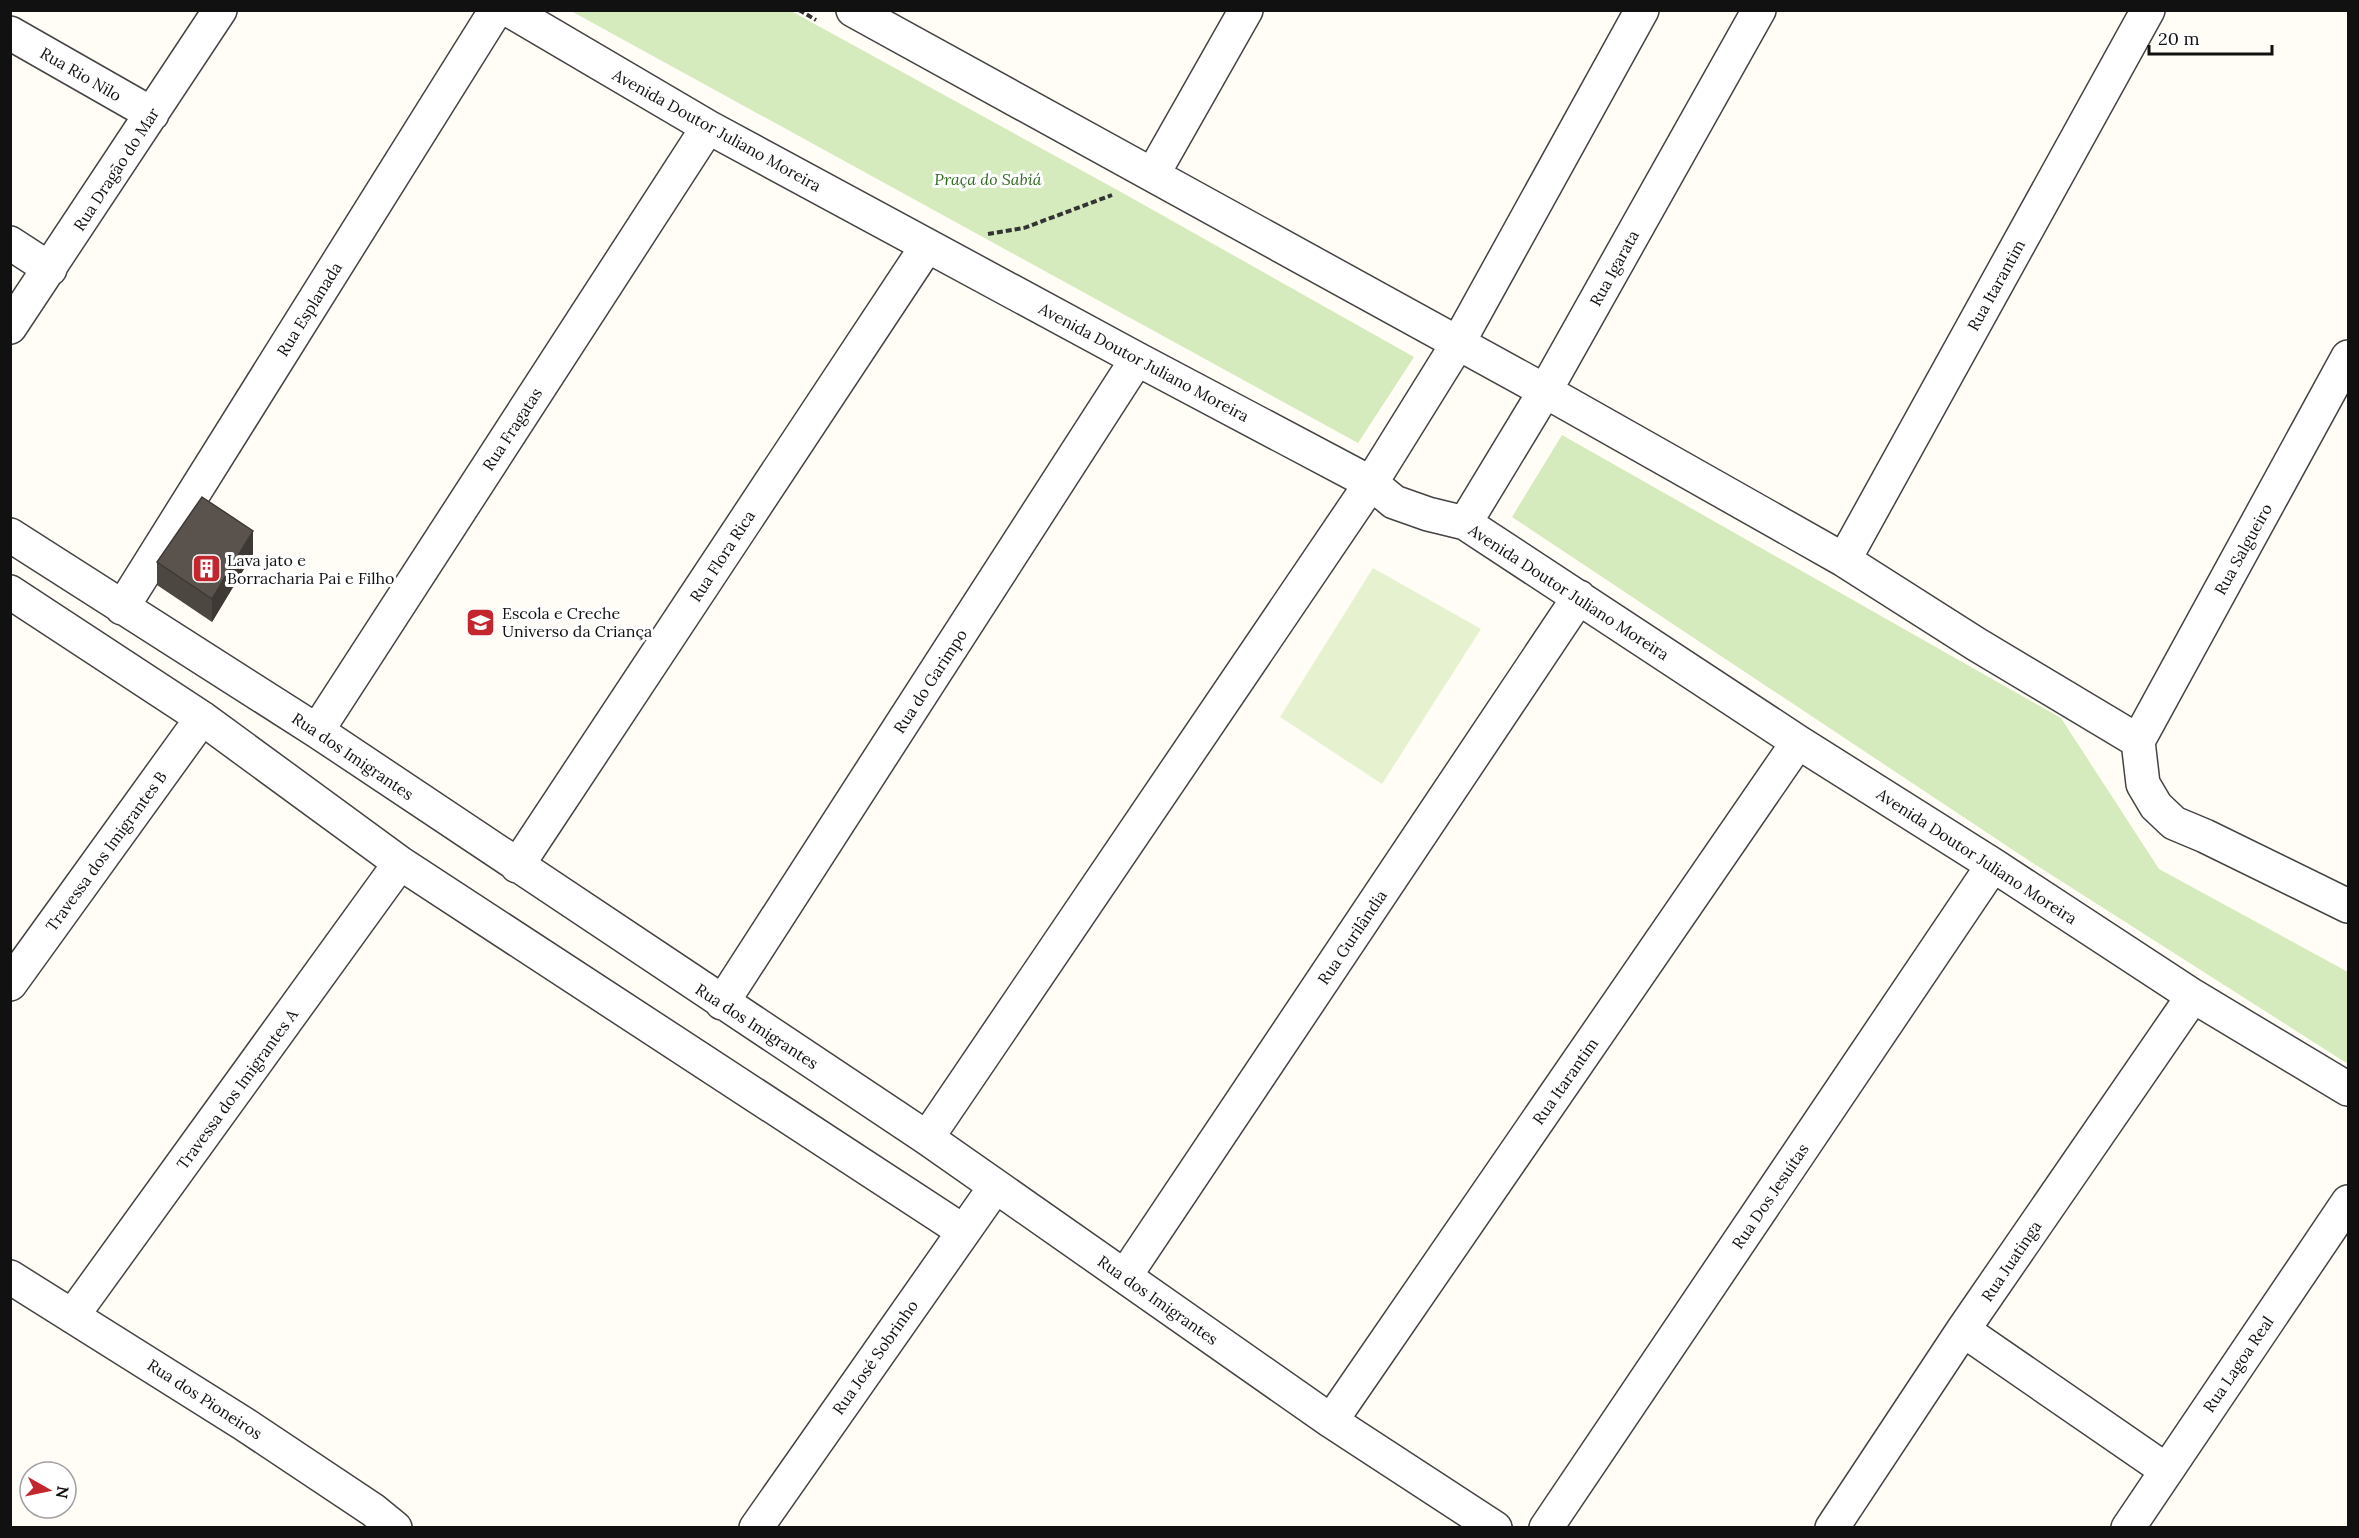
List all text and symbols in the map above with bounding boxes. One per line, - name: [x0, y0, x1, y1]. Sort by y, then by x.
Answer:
- scale bar: [2149, 18, 2272, 56]
- text: 20 m: [2158, 27, 2200, 50]
- street label: Rua Rio Nilo: [37, 43, 125, 105]
- street label: Avenida Doutor Juliano Moreira: [608, 64, 825, 196]
- street label: Rua Dragão do Mar: [69, 104, 163, 234]
- park label: Praça do Sabiá: [934, 169, 1042, 189]
- street label: Rua Igarata: [1585, 227, 1643, 309]
- street label: Rua Itarantim: [1963, 236, 2029, 334]
- street label: Rua Esplanada: [272, 258, 346, 360]
- street label: Avenida Doutor Juliano Moreira: [1035, 298, 1252, 426]
- street label: Rua Fragatas: [478, 384, 546, 474]
- street label: Rua Salgueiro: [2210, 500, 2276, 598]
- street label: Rua Flora Rica: [685, 506, 759, 606]
- street label: Avenida Doutor Juliano Moreira: [1464, 519, 1673, 664]
- place label: Lava jato e Borracharia Pai e Filho: [227, 550, 394, 588]
- building icon: Lava jato e Borracharia Pai e Filho: [190, 553, 222, 585]
- place label: Escola e Creche Universo da Criança: [502, 603, 652, 641]
- school or university icon: Escola e Creche Universo da Criança: [465, 606, 497, 638]
- street label: Rua do Garimpo: [889, 625, 971, 737]
- street label: Rua dos Imigrantes: [288, 708, 418, 804]
- street label: Travessa dos Imigrantes B: [41, 767, 171, 935]
- street label: Avenida Doutor Juliano Moreira: [1872, 783, 2081, 928]
- street label: Rua Gurilândia: [1313, 886, 1391, 988]
- street label: Rua dos Imigrantes: [692, 979, 822, 1073]
- street label: Travessa dos Imigrantes A: [172, 1004, 303, 1173]
- street label: Rua Itarantim: [1528, 1034, 1602, 1128]
- street label: Rua Dos Jesuítas: [1727, 1139, 1813, 1253]
- street label: Rua Juatinga: [1977, 1217, 2045, 1305]
- street label: Rua dos Imigrantes: [1094, 1251, 1222, 1349]
- street label: Rua José Sobrinho: [828, 1296, 922, 1418]
- street label: Rua Lagoa Real: [2198, 1312, 2278, 1416]
- street label: Rua dos Pioneiros: [144, 1354, 266, 1444]
- north arrow: [18, 1460, 78, 1520]
- text: N: [52, 1485, 74, 1500]

